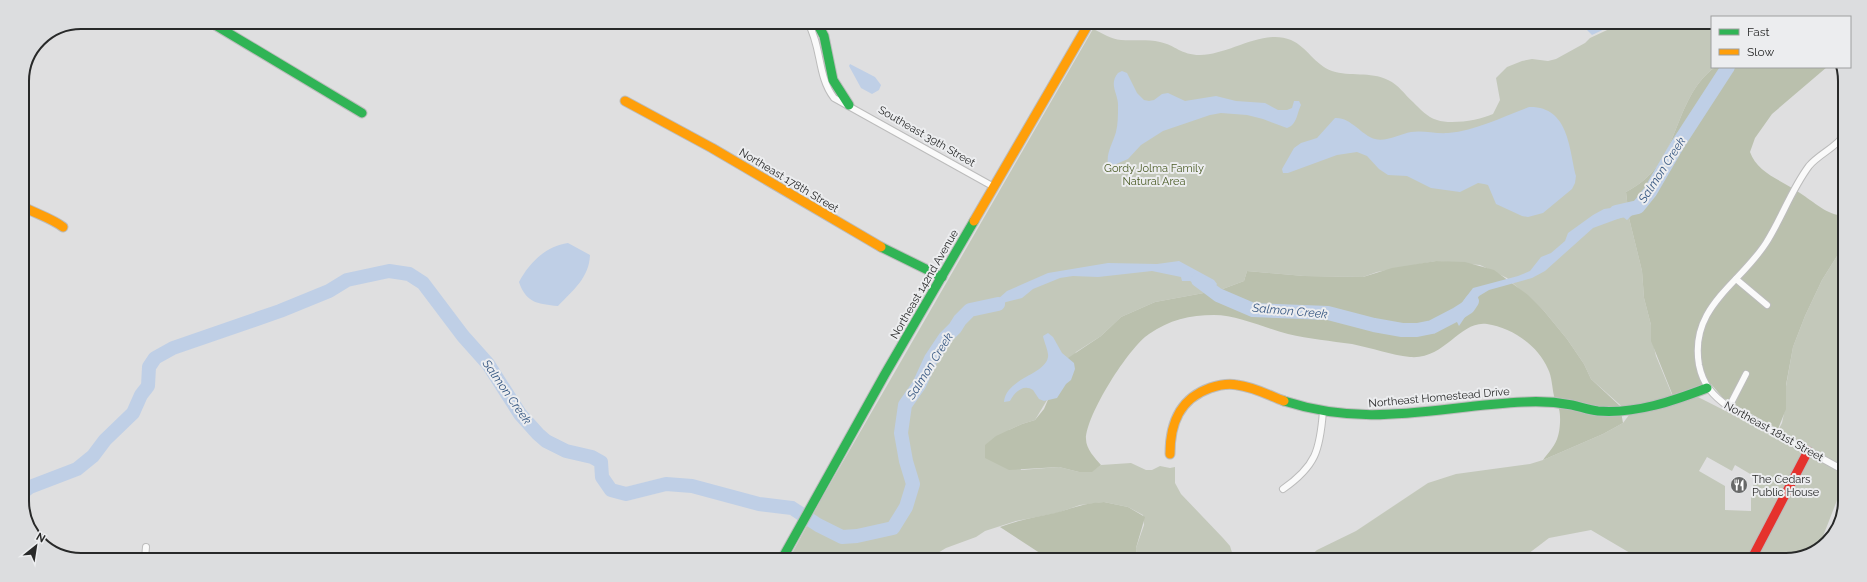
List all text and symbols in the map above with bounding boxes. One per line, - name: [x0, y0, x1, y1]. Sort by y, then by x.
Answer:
- legend: [1711, 16, 1851, 68]
- text: Fast: [1747, 25, 1770, 39]
- text: Slow: [1747, 45, 1774, 59]
- street label: Southeast 39th Street: [876, 103, 978, 170]
- water label: Salmon Creek: [1635, 134, 1689, 206]
- street label: Northeast 178th Street: [737, 146, 841, 215]
- park label: Gordy Jolma Family Natural Area: [1104, 162, 1204, 188]
- street label: Northeast 142nd Avenue: [888, 227, 961, 341]
- water label: Salmon Creek: [1251, 301, 1329, 321]
- water label: Salmon Creek: [904, 330, 956, 403]
- water label: Salmon Creek: [479, 356, 535, 427]
- street label: Northeast Homestead Drive: [1368, 385, 1511, 410]
- street label: Northeast 181st Street: [1722, 399, 1826, 464]
- place label: The Cedars Public House: [1752, 473, 1820, 499]
- restaurant icon: The Cedars Public House: [1729, 475, 1749, 495]
- north arrow: [16, 526, 56, 566]
- text: N: [34, 530, 48, 546]

